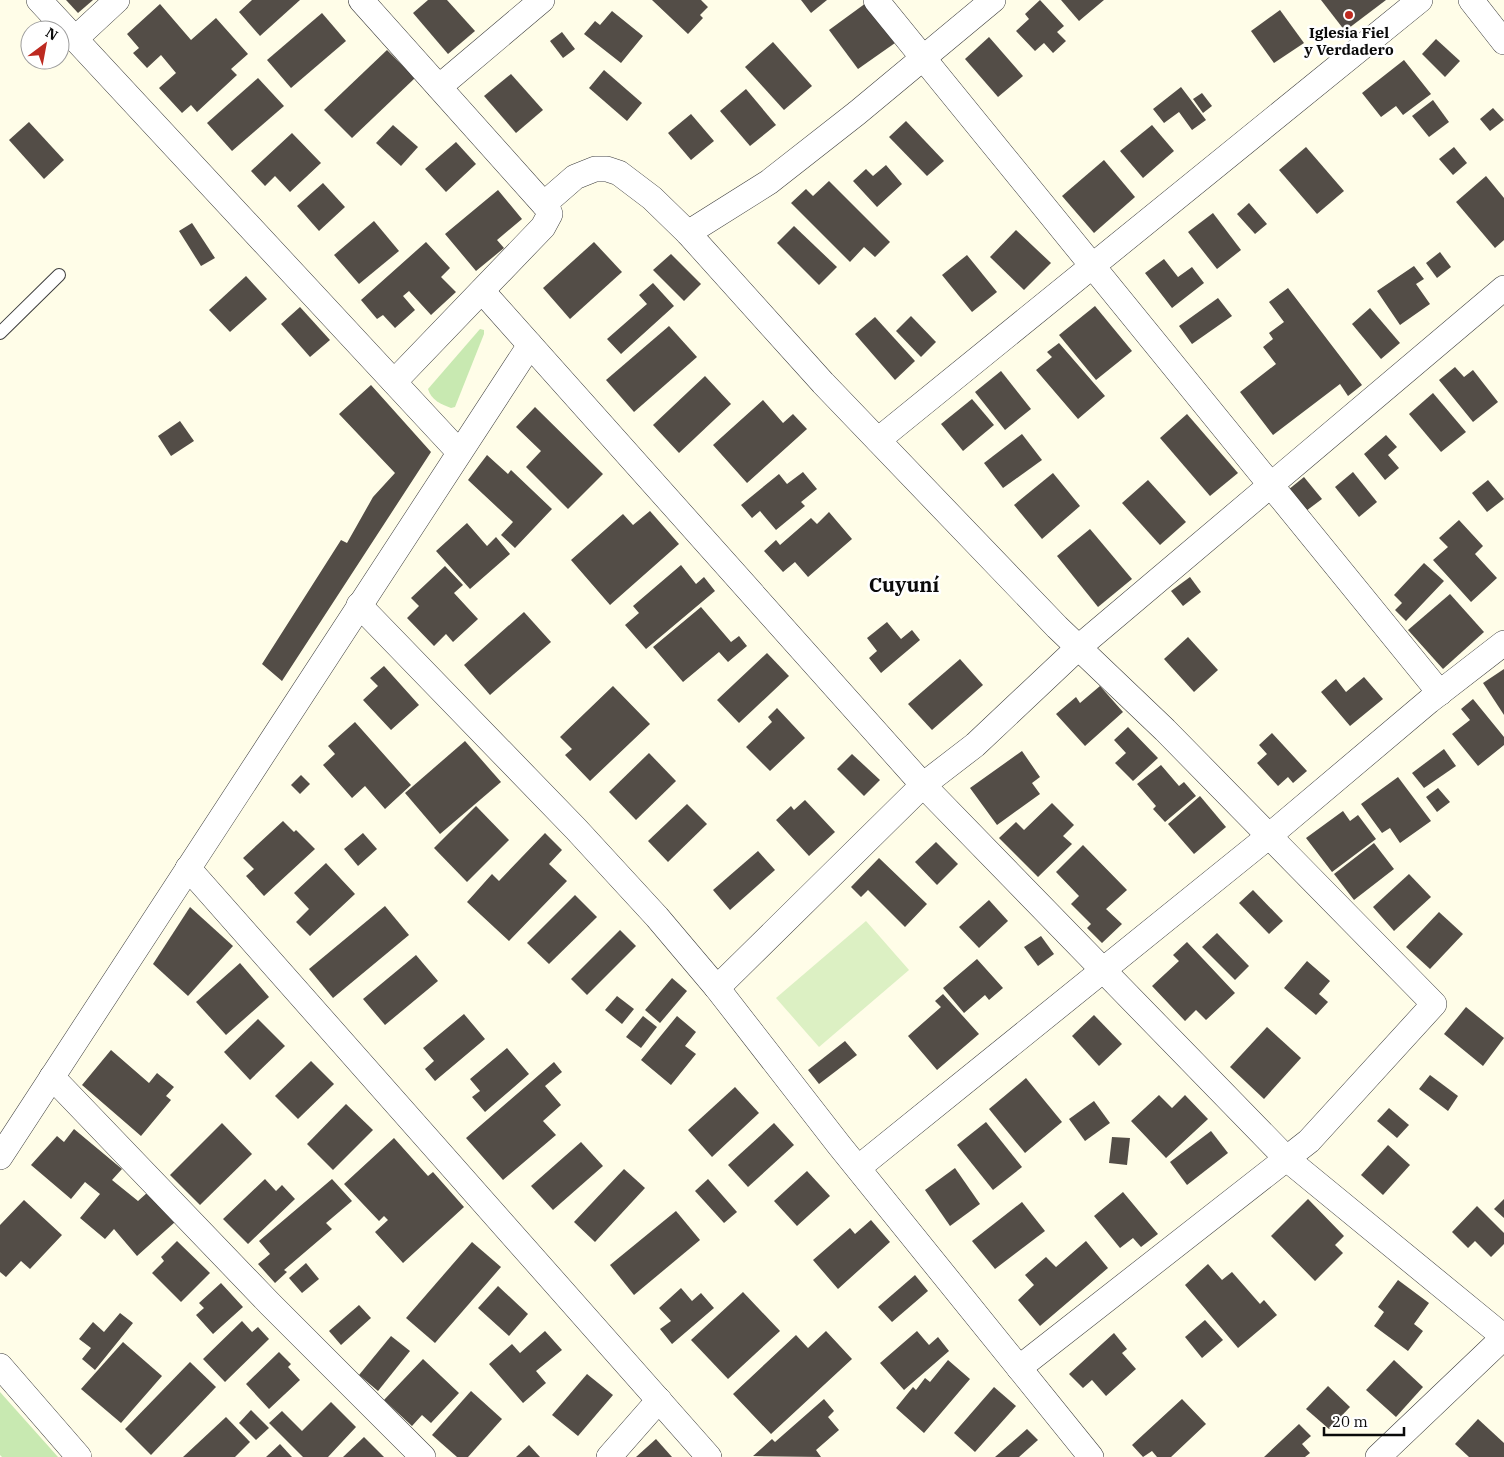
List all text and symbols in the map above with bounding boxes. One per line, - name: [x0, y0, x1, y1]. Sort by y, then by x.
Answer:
- marker: Iglesia Fiel y Verdadero: [1343, 9, 1355, 21]
- north arrow: [20, 20, 70, 70]
- text: N: [42, 23, 61, 45]
- place label: Iglesia Fiel y Verdadero: [1303, 23, 1394, 59]
- district label: Cuyuní: [869, 571, 940, 598]
- scale bar: [1324, 1404, 1404, 1436]
- text: 20 m: [1332, 1412, 1368, 1431]

